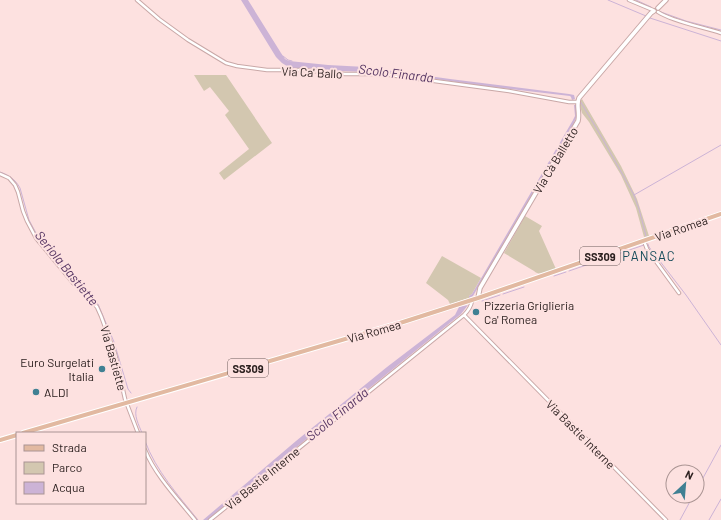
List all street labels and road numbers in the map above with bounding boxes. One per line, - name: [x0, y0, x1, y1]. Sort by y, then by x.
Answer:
- street label: Via Ca' Ballo: [281, 63, 343, 81]
- street label: Via Cà Balletto: [530, 124, 580, 196]
- street label: Via Romea: [653, 212, 709, 244]
- road number: SS309: [580, 247, 620, 265]
- street label: Via Romea: [346, 317, 402, 345]
- street label: Via Bastiette: [98, 324, 130, 392]
- road number: SS309: [228, 359, 268, 377]
- street label: Via Bastie Interne: [544, 397, 618, 471]
- street label: Via Bastie Interne: [222, 444, 302, 512]

